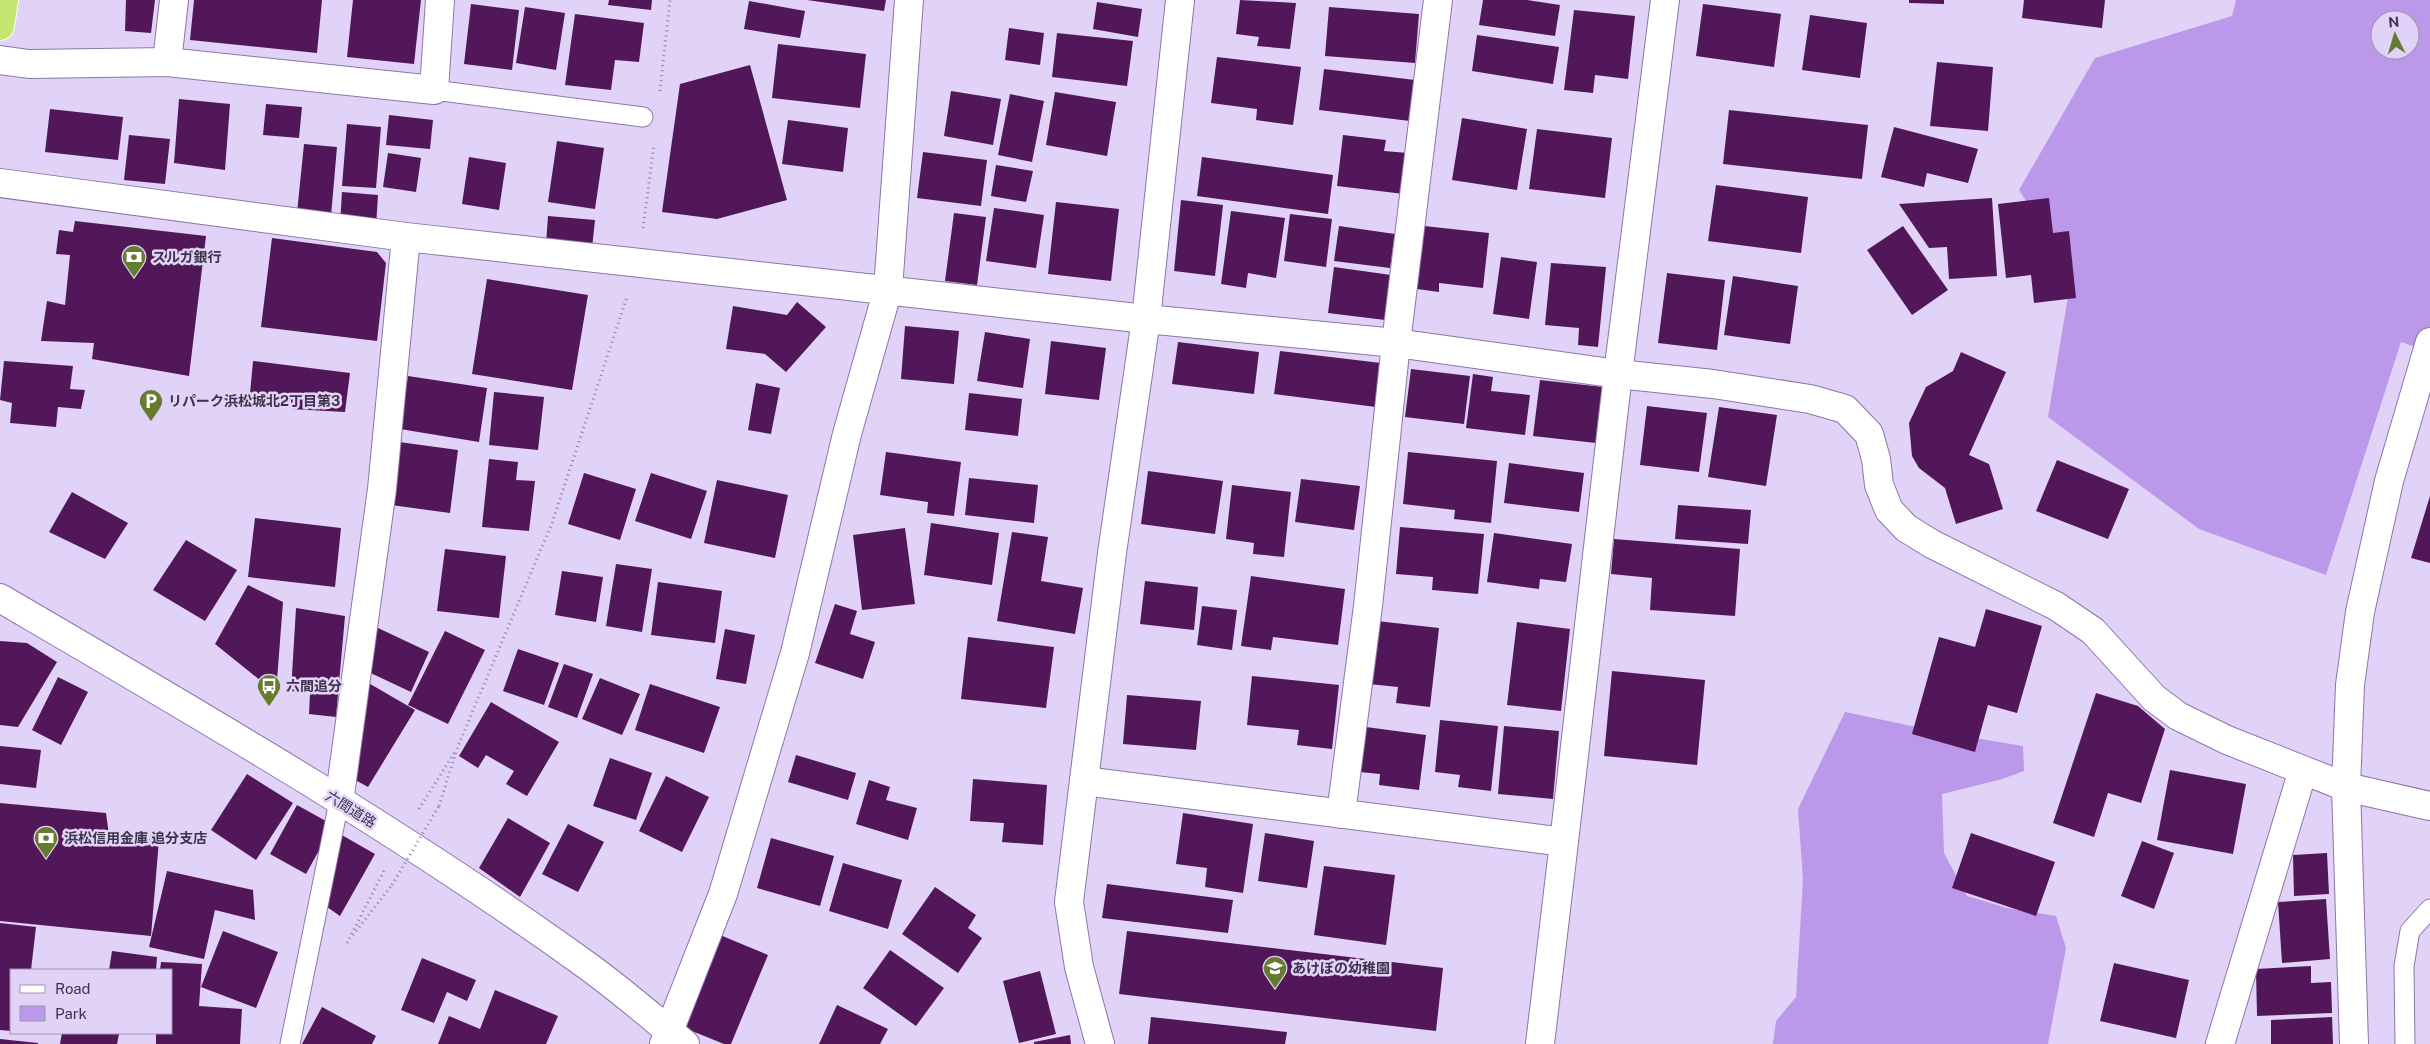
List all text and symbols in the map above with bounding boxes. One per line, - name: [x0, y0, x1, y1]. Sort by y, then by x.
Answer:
- north arrow: [2370, 10, 2420, 60]
- text: N: [2388, 14, 2400, 30]
- bank icon: スルガ銀行: [121, 244, 147, 278]
- place label: スルガ銀行: [152, 249, 222, 265]
- parking icon: リパーク浜松城北2丁目第3: [138, 388, 164, 422]
- place label: リパーク浜松城北2丁目第3: [168, 393, 340, 409]
- bus stop icon: 六間追分: [256, 673, 282, 707]
- place label: 六間追分: [286, 678, 342, 694]
- street label: 六間道路: [323, 787, 379, 831]
- bank icon: 浜松信用金庫 追分支店: [33, 825, 59, 859]
- place label: 浜松信用金庫 追分支店: [64, 830, 207, 846]
- school or university icon: あけぼの幼稚園: [1262, 955, 1288, 989]
- place label: あけぼの幼稚園: [1292, 960, 1390, 976]
- legend: [10, 969, 172, 1034]
- text: Road: [55, 980, 91, 997]
- text: Park: [55, 1005, 87, 1022]

